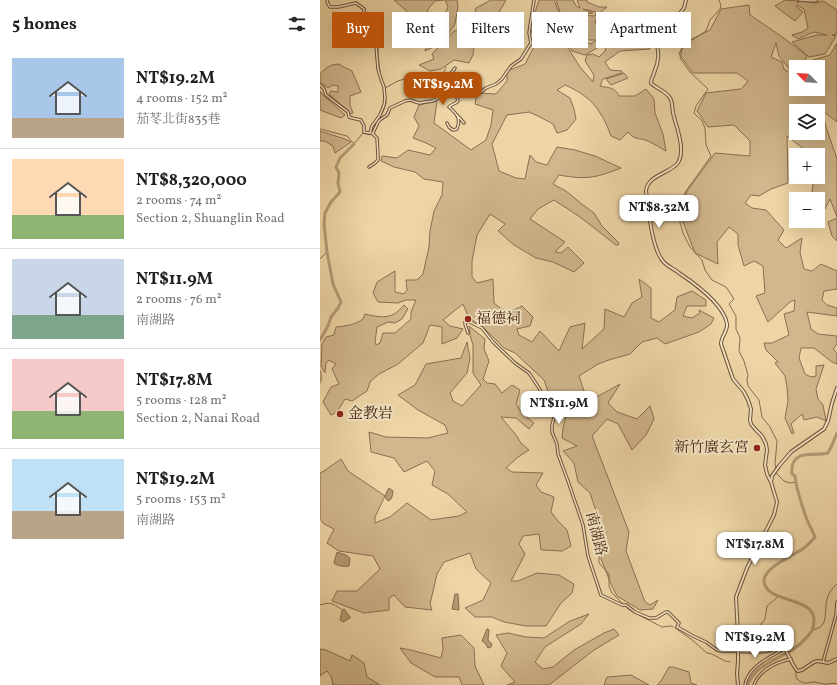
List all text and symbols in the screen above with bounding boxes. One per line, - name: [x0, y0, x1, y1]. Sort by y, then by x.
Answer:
- chip: Buy: [332, 12, 384, 48]
- chip: Rent: [392, 12, 449, 48]
- chip: Filters: [457, 12, 524, 48]
- chip: New: [532, 12, 588, 48]
- chip: Apartment: [596, 12, 691, 48]
- text: 5 homes: [12, 13, 77, 36]
- icon: filters: [286, 13, 308, 35]
- north arrow: [789, 60, 825, 96]
- map controls: [789, 60, 825, 228]
- text: NT$19.2M: [136, 67, 215, 90]
- pin: NT$19.2M: [402, 72, 484, 106]
- icon: home: [44, 74, 92, 122]
- text: NT$19.2M: [413, 76, 473, 94]
- text: 4 rooms · 152 m²: [136, 90, 228, 108]
- button: layers: [789, 104, 825, 140]
- text: 茄苳北街835巷: [136, 111, 221, 129]
- button: +: [789, 148, 825, 184]
- text: NT$8,320,000: [136, 169, 247, 192]
- icon: home: [44, 175, 92, 223]
- text: 2 rooms · 74 m²: [136, 192, 221, 210]
- button: −: [789, 192, 825, 228]
- pin: NT$8.32M: [618, 195, 700, 229]
- text: NT$8.32M: [628, 199, 690, 217]
- text: Section 2, Shuanglin Road: [136, 210, 285, 228]
- text: NT$11.9M: [136, 268, 213, 291]
- icon: home: [44, 275, 92, 323]
- text: 2 rooms · 76 m²: [136, 291, 221, 309]
- place label: 福德祠: [476, 309, 521, 330]
- text: 南湖路: [136, 312, 175, 330]
- marker: 福德祠: [463, 314, 473, 324]
- text: NT$17.8M: [136, 369, 212, 392]
- icon: home: [44, 375, 92, 423]
- pin: NT$11.9M: [518, 391, 600, 425]
- text: 5 rooms · 128 m²: [136, 392, 227, 410]
- text: NT$11.9M: [530, 395, 588, 413]
- place label: 金教岩: [348, 404, 393, 425]
- marker: 金教岩: [335, 409, 345, 419]
- text: Section 2, Nanai Road: [136, 410, 260, 428]
- place label: 新竹廣玄宮: [674, 438, 749, 459]
- marker: 新竹廣玄宮: [752, 443, 762, 453]
- text: NT$19.2M: [136, 468, 215, 491]
- icon: home: [44, 475, 92, 523]
- text: 5 rooms · 153 m²: [136, 491, 226, 509]
- street label: 南湖路: [579, 510, 611, 558]
- text: 南湖路: [136, 512, 175, 530]
- pin: NT$17.8M: [714, 532, 796, 566]
- text: NT$17.8M: [726, 536, 784, 554]
- pin: NT$19.2M: [714, 625, 796, 659]
- text: NT$19.2M: [725, 629, 785, 647]

